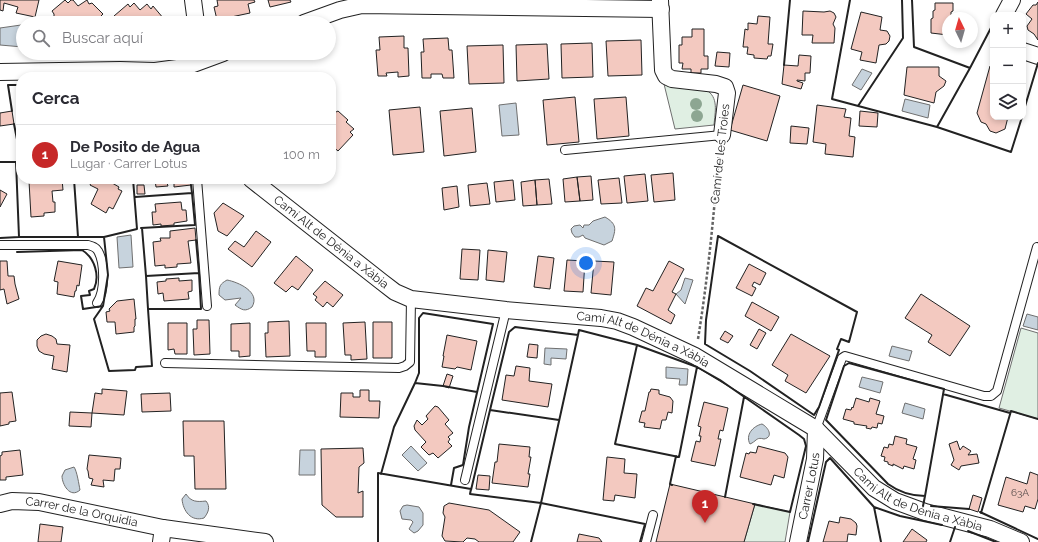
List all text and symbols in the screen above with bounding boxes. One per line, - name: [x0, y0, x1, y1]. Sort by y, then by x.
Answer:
- north arrow: [942, 12, 978, 48]
- map controls: [990, 12, 1026, 120]
- button: +: [990, 12, 1026, 48]
- search box: [16, 16, 336, 60]
- icon: search: [30, 27, 52, 49]
- text: Buscar aquí: [62, 29, 143, 47]
- button: −: [990, 48, 1026, 84]
- button: layers: [990, 84, 1026, 120]
- text: Cerca: [32, 88, 80, 108]
- street label: Camí de les Troies: [708, 103, 732, 205]
- text: De Posito de Agua: [70, 138, 200, 156]
- text: 1: [42, 147, 48, 162]
- text: 100 m: [283, 147, 320, 162]
- text: Lugar · Carrer Lotus: [70, 156, 187, 171]
- street label: Camí Alt de Dénia a Xàbia: [271, 193, 391, 291]
- your location: [576, 253, 596, 273]
- street label: Camí Alt de Dénia a Xàbia: [576, 309, 712, 370]
- street label: Carrer Lotus: [796, 452, 822, 521]
- street label: Camí Alt de Dénia a Xàbia: [850, 464, 984, 534]
- house number: 63A: [1011, 487, 1029, 498]
- pin: 1: [692, 490, 718, 523]
- street label: Carrer de la Orquidia: [25, 495, 139, 530]

